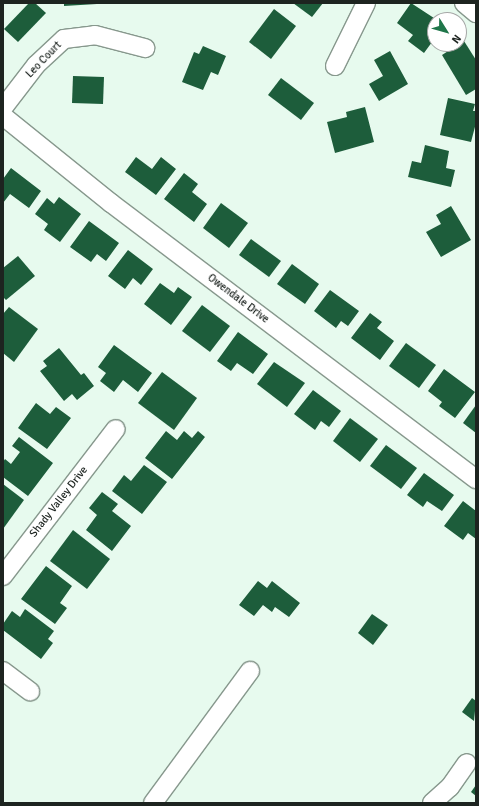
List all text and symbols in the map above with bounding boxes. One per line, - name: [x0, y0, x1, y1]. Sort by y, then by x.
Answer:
- north arrow: [427, 12, 467, 52]
- text: N: [449, 32, 464, 46]
- street label: Leo Court: [23, 39, 65, 81]
- street label: Owendale Drive: [205, 272, 271, 326]
- street label: Shady Valley Drive: [27, 464, 91, 540]

